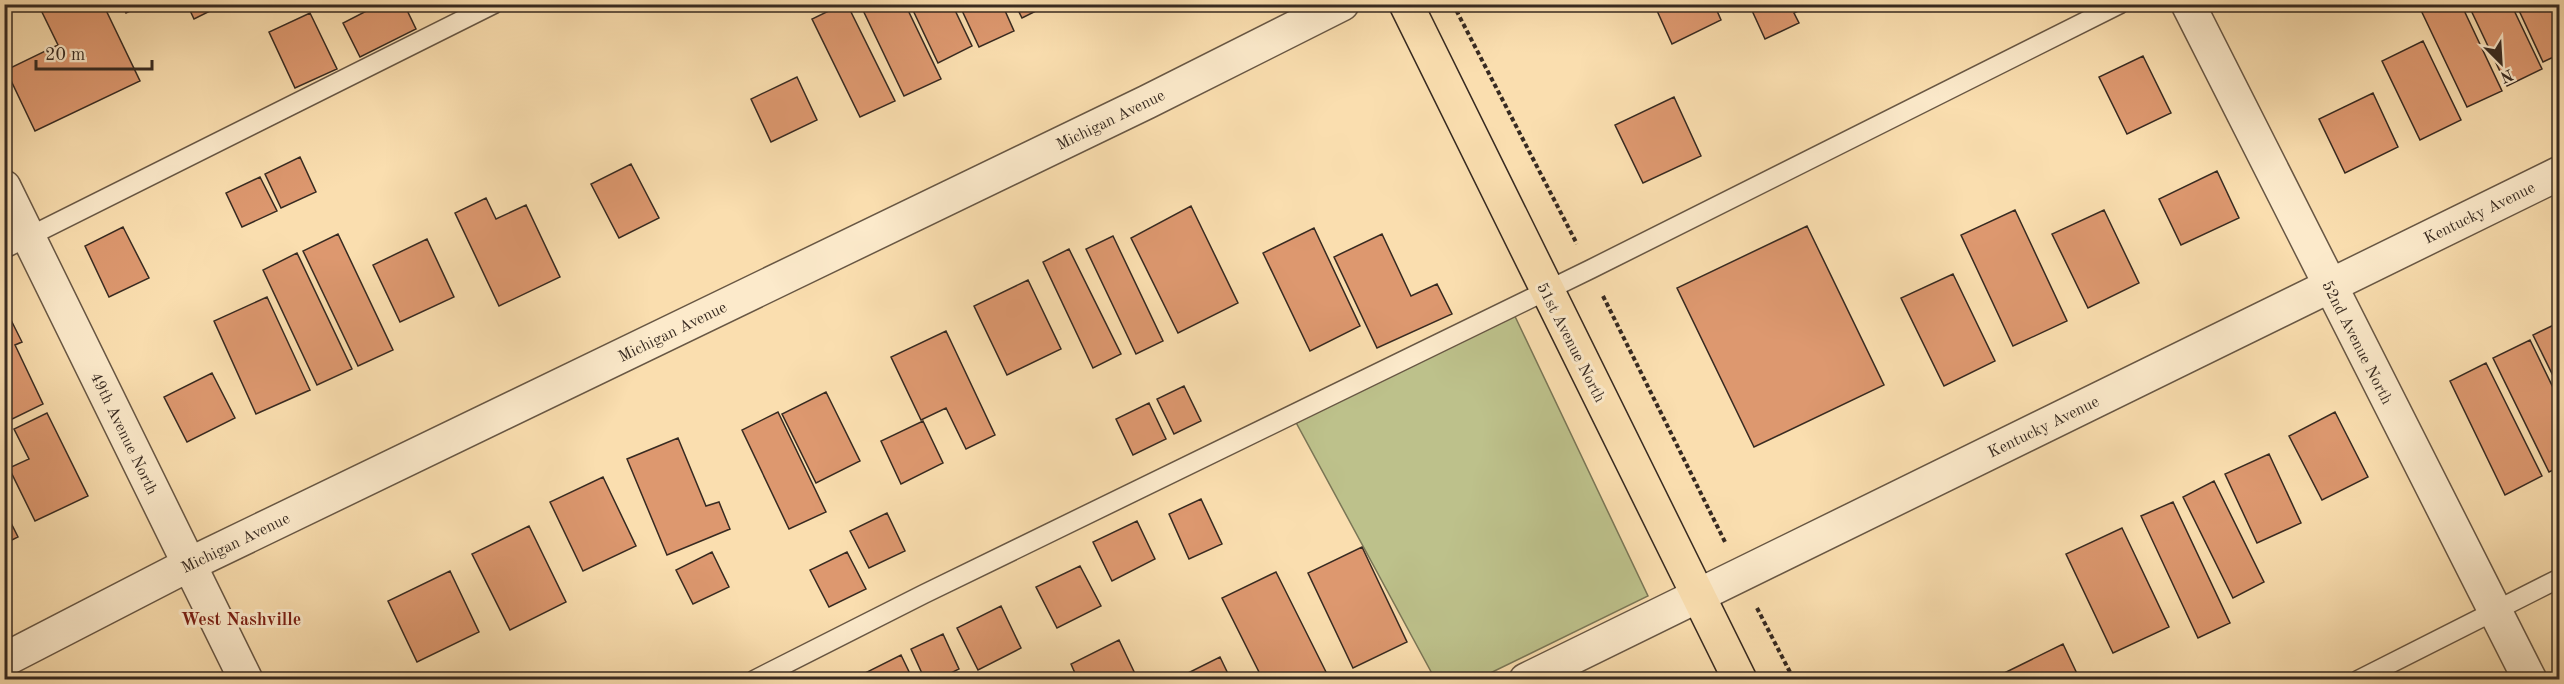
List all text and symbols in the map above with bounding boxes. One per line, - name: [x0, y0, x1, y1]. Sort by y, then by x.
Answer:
- scale bar: [36, 33, 152, 71]
- north arrow: [2471, 33, 2531, 93]
- text: 20 m: [45, 46, 85, 64]
- text: N: [2497, 65, 2515, 85]
- street label: Michigan Avenue: [1054, 88, 1168, 154]
- street label: Kentucky Avenue: [2422, 180, 2538, 248]
- street label: 52nd Avenue North: [2318, 278, 2394, 408]
- street label: 51st Avenue North: [1533, 280, 1607, 406]
- street label: Michigan Avenue: [616, 300, 730, 366]
- street label: 49th Avenue North: [87, 370, 160, 498]
- street label: Kentucky Avenue: [1986, 394, 2102, 462]
- street label: Michigan Avenue: [179, 511, 293, 577]
- district label: West Nashville: [181, 611, 301, 629]

